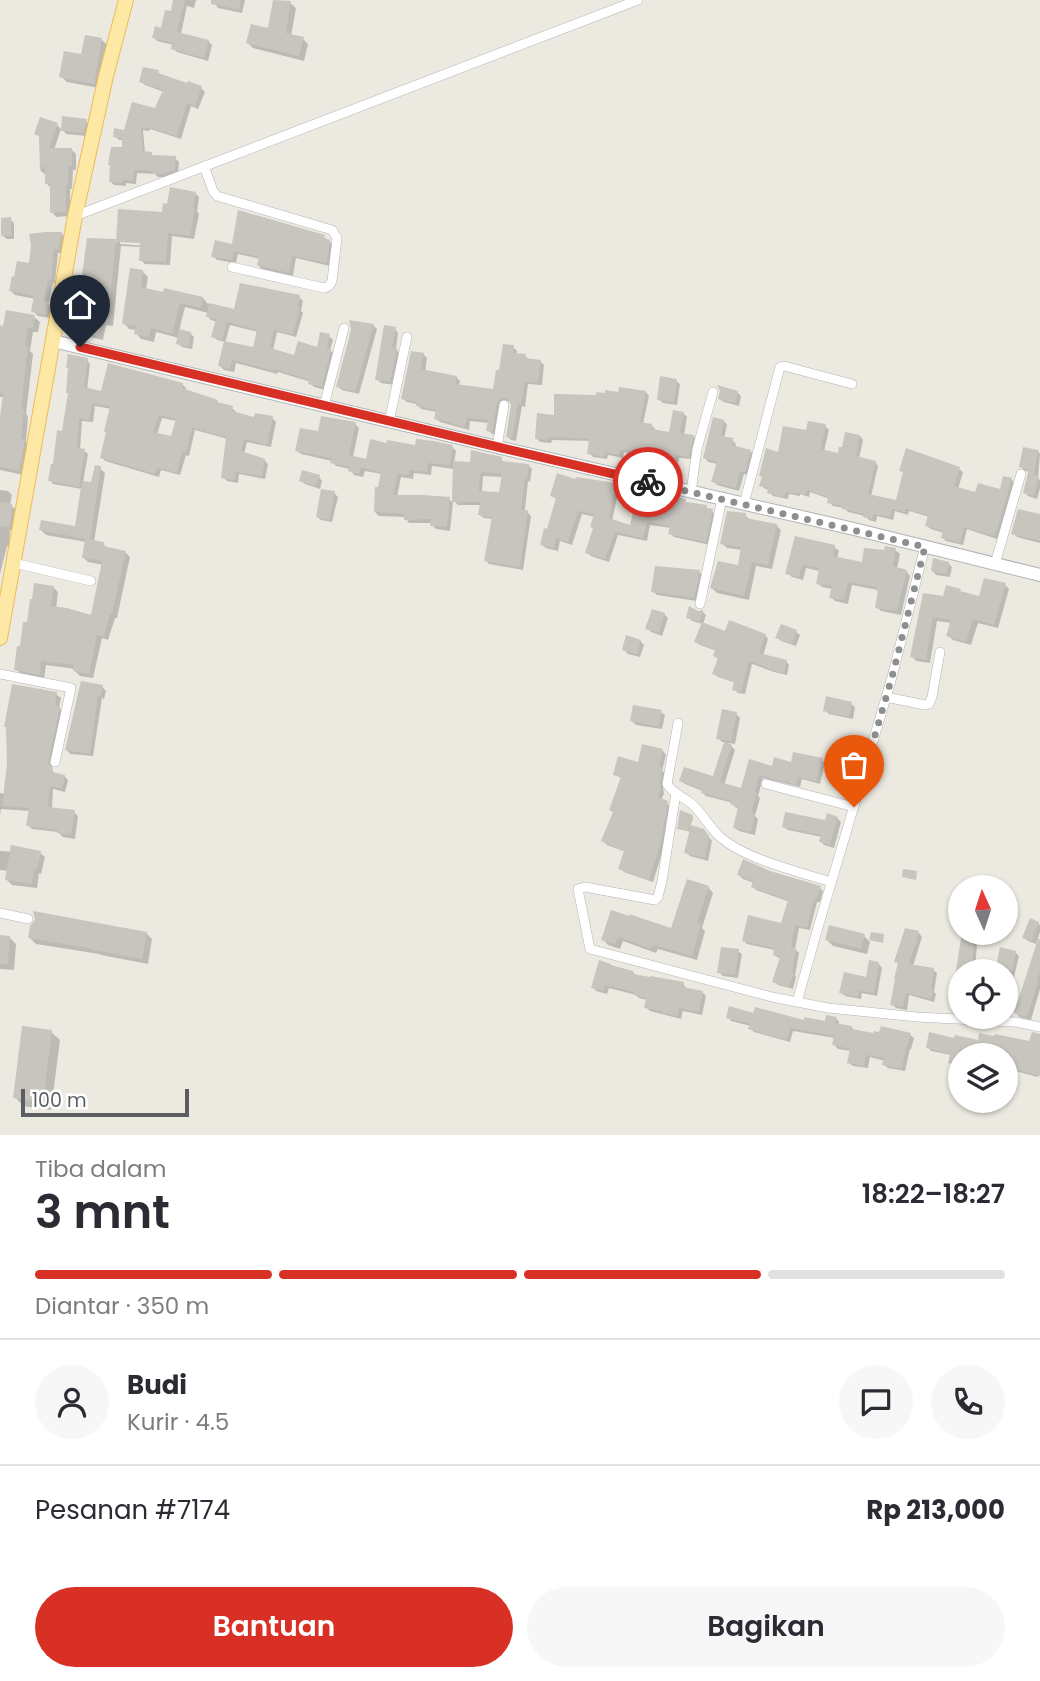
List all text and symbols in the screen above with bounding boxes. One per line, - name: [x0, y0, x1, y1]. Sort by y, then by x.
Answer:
- pin: [50, 275, 110, 347]
- icon: home: [61, 286, 99, 324]
- courier: [613, 447, 683, 517]
- icon: bike: [629, 463, 667, 501]
- pin: [824, 735, 884, 807]
- icon: bag: [835, 746, 873, 784]
- north arrow: [948, 875, 1018, 945]
- map controls: [948, 875, 1018, 1113]
- button: locate: [948, 959, 1018, 1029]
- button: layers: [948, 1043, 1018, 1113]
- scale bar: [21, 1086, 189, 1118]
- text: 100 m: [32, 1087, 87, 1114]
- text: Tiba dalam: [35, 1153, 166, 1185]
- text: 18:22–18:27: [862, 1176, 1005, 1212]
- text: 3 mnt: [35, 1180, 170, 1244]
- text: Diantar · 350 m: [35, 1290, 209, 1322]
- button: person: [35, 1365, 109, 1439]
- button: chat: [839, 1365, 913, 1439]
- button: phone: [931, 1365, 1005, 1439]
- text: Budi: [127, 1367, 187, 1403]
- text: Kurir · 4.5: [127, 1406, 229, 1438]
- text: Pesanan #7174: [35, 1492, 230, 1528]
- text: Rp 213,000: [866, 1492, 1005, 1528]
- button: Bantuan: [35, 1587, 513, 1667]
- button: Bagikan: [527, 1587, 1005, 1667]

